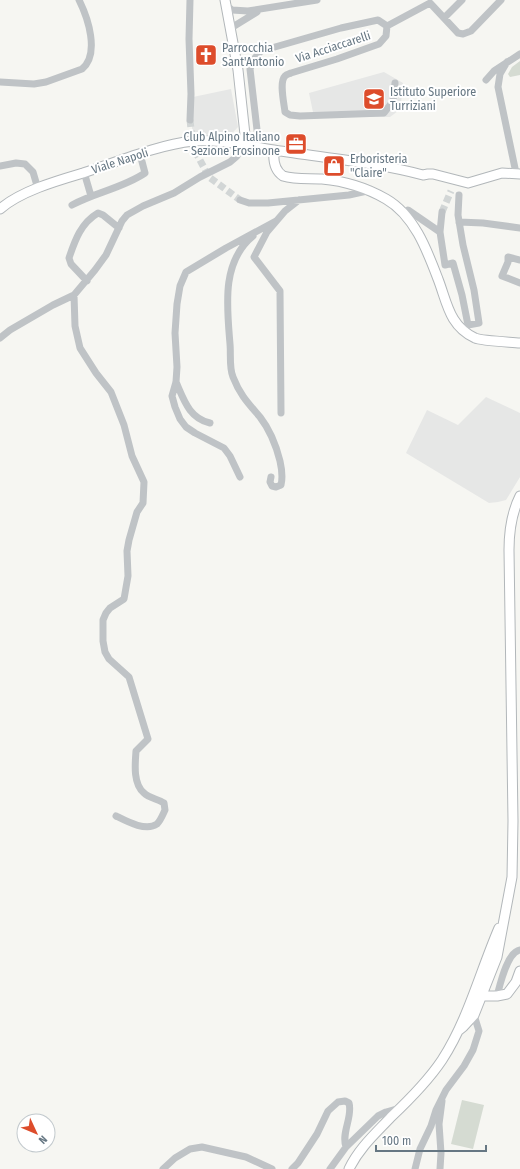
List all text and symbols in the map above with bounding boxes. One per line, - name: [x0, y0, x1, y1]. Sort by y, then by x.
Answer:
- street label: Via Acciaccarelli: [294, 28, 372, 66]
- place label: Parrocchia Sant'Antonio: [222, 41, 284, 69]
- church icon: Parrocchia Sant'Antonio: [193, 42, 219, 68]
- place label: Istituto Superiore Turriziani: [390, 85, 476, 113]
- school or university icon: Istituto Superiore Turriziani: [361, 86, 387, 112]
- place label: Club Alpino Italiano - Sezione Frosinone: [184, 130, 280, 158]
- office icon: Club Alpino Italiano - Sezione Frosinone: [283, 131, 309, 157]
- street label: Viale Napoli: [90, 145, 150, 177]
- place label: Erboristeria "Claire": [350, 152, 408, 180]
- shop icon: Erboristeria "Claire": [321, 153, 347, 179]
- north arrow: [16, 1113, 56, 1153]
- scale bar: [376, 1127, 486, 1153]
- text: N: [36, 1133, 50, 1146]
- text: 100 m: [382, 1134, 411, 1148]

